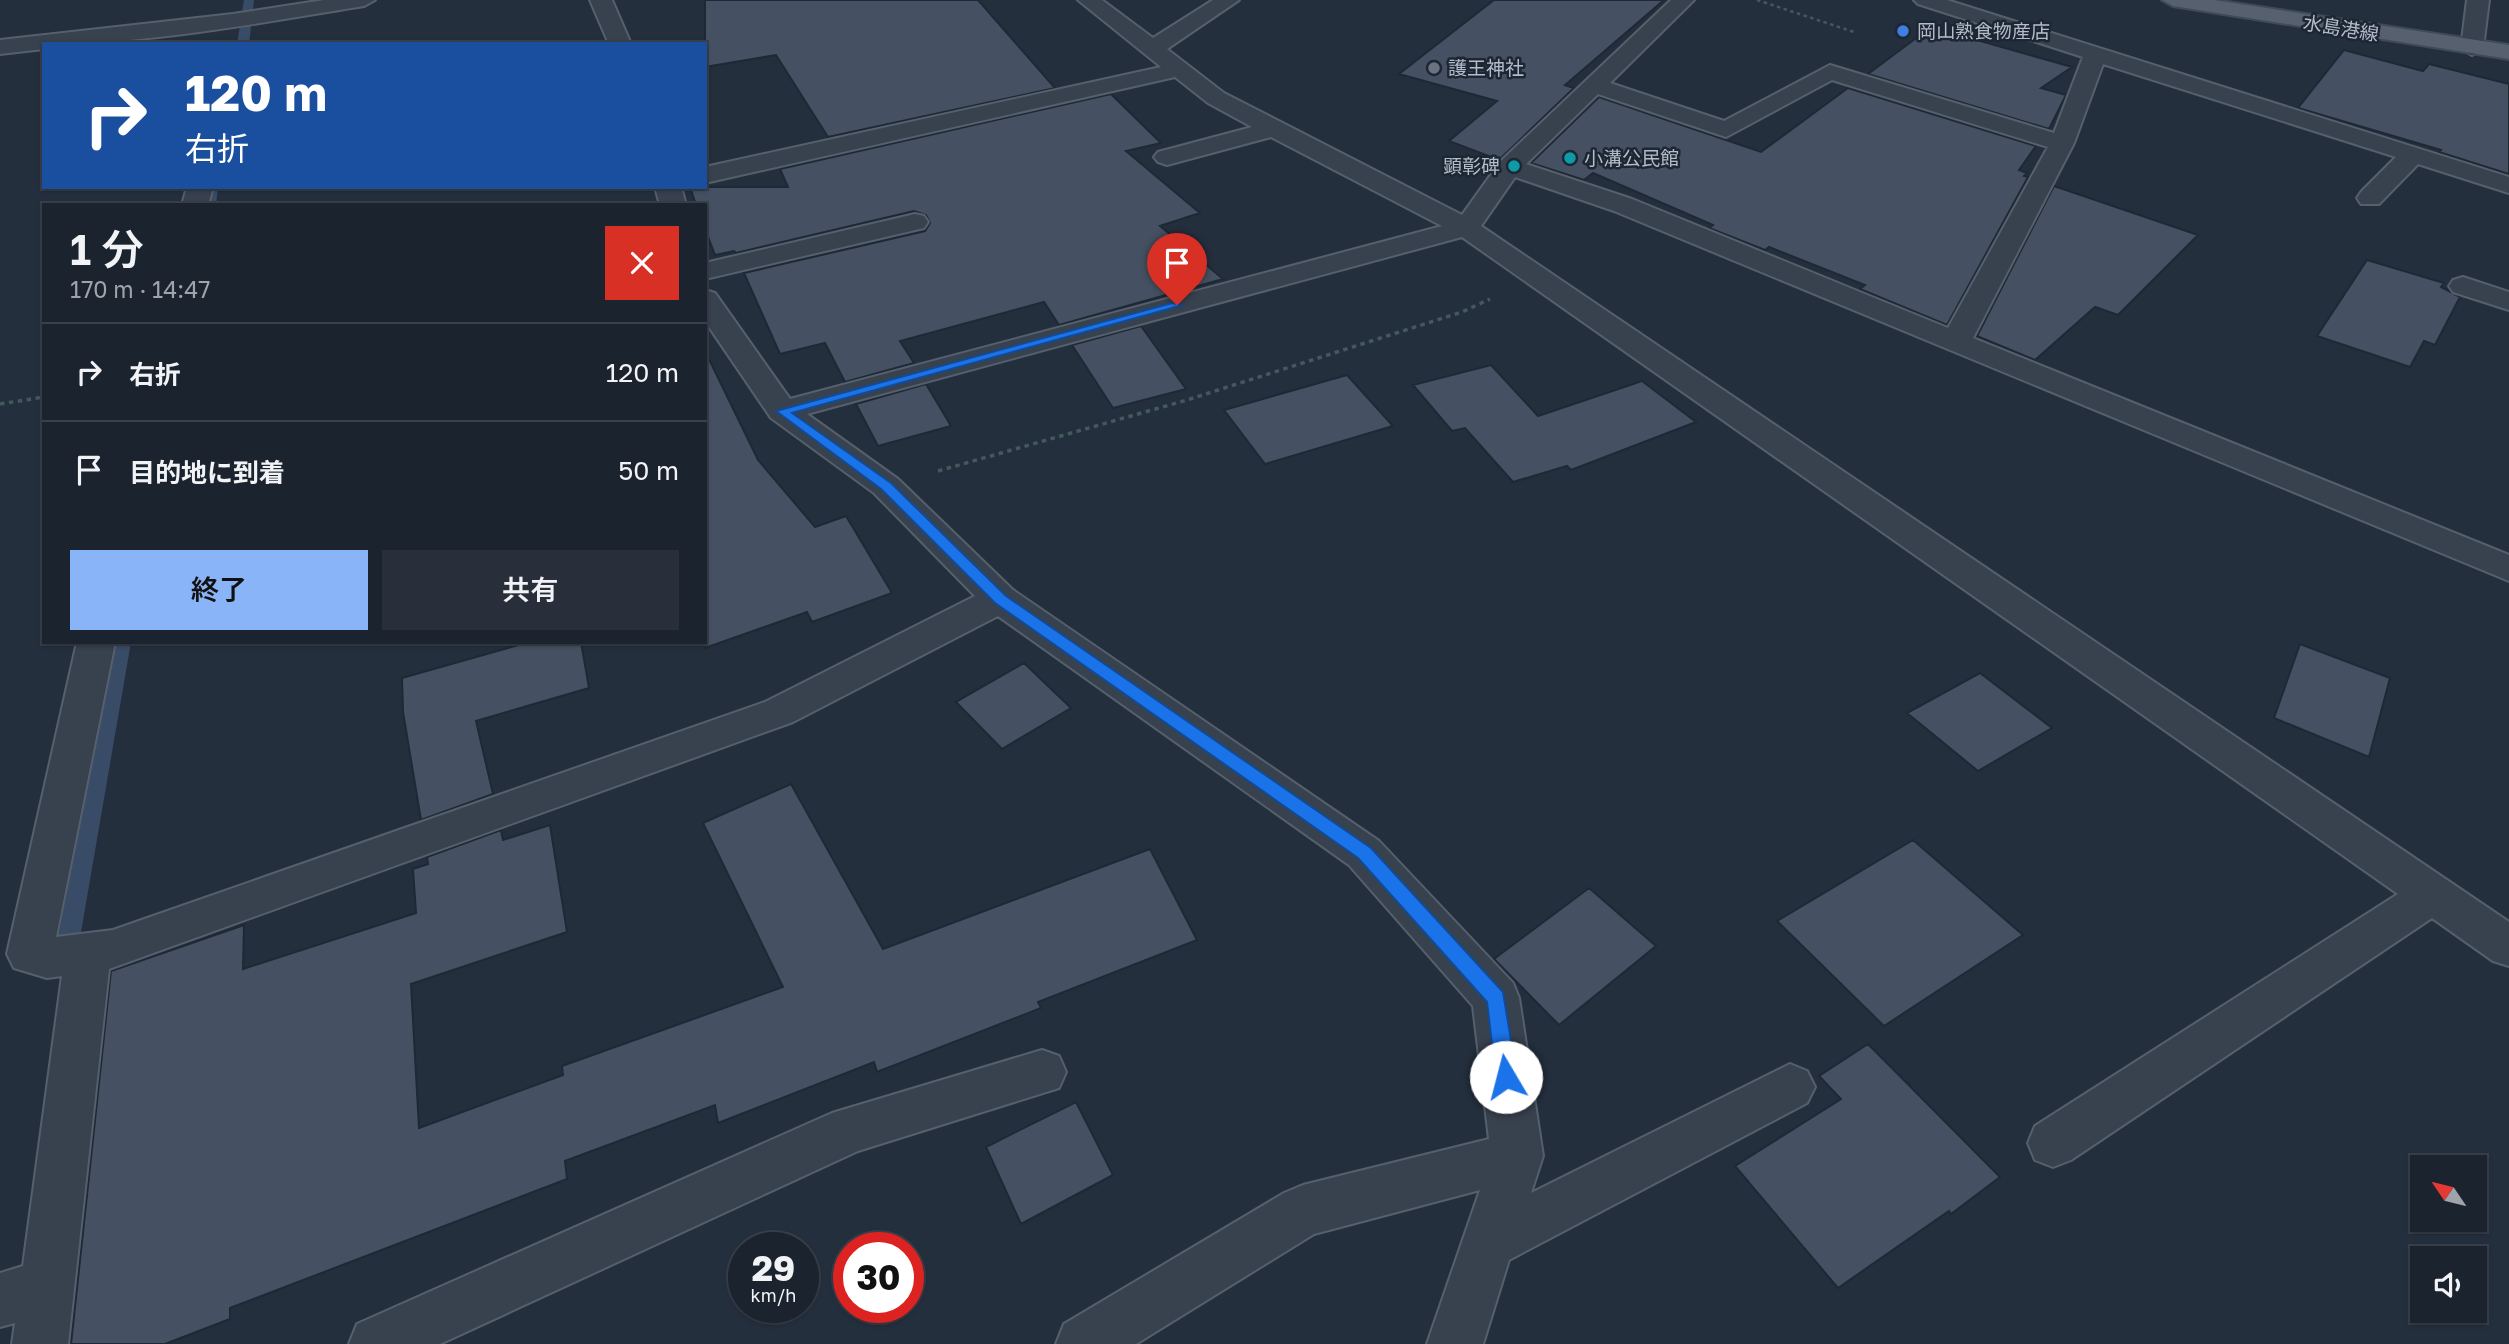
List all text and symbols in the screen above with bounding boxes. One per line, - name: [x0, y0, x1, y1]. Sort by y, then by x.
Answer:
- street label: 水島港線: [2302, 10, 2380, 45]
- place label: 岡山熟食物産店: [1917, 19, 2050, 42]
- marker: 岡山熟食物産店: [1895, 23, 1911, 39]
- place label: 護王神社: [1448, 56, 1524, 79]
- marker: 護王神社: [1426, 60, 1442, 76]
- text: 120 m: [185, 63, 327, 122]
- icon: right: [70, 70, 161, 161]
- text: 右折: [185, 129, 249, 167]
- place label: 小溝公民館: [1584, 146, 1679, 169]
- marker: 小溝公民館: [1562, 150, 1578, 166]
- place label: 顕彰碑: [1443, 154, 1500, 177]
- marker: 顕彰碑: [1506, 158, 1522, 174]
- text: 1 分: [70, 224, 144, 274]
- button: close: [605, 226, 679, 300]
- pin: [1147, 233, 1207, 305]
- icon: arrive: [1158, 244, 1196, 282]
- text: 170 m · 14:47: [70, 275, 210, 303]
- icon: right: [70, 353, 108, 391]
- text: 120 m: [606, 357, 679, 388]
- text: 右折: [129, 359, 181, 390]
- icon: arrive: [70, 451, 108, 489]
- text: 50 m: [618, 455, 679, 486]
- text: 目的地に到着: [129, 457, 285, 488]
- button: 終了: [70, 550, 368, 630]
- button: 共有: [382, 550, 679, 630]
- position arrow: [1469, 1040, 1543, 1114]
- north arrow: [2410, 1155, 2487, 1232]
- map controls: [2410, 1155, 2487, 1323]
- speed limit sign: 30: [833, 1232, 924, 1323]
- button: sound: [2410, 1246, 2487, 1323]
- text: 29: [752, 1247, 795, 1289]
- text: km/h: [751, 1284, 796, 1306]

